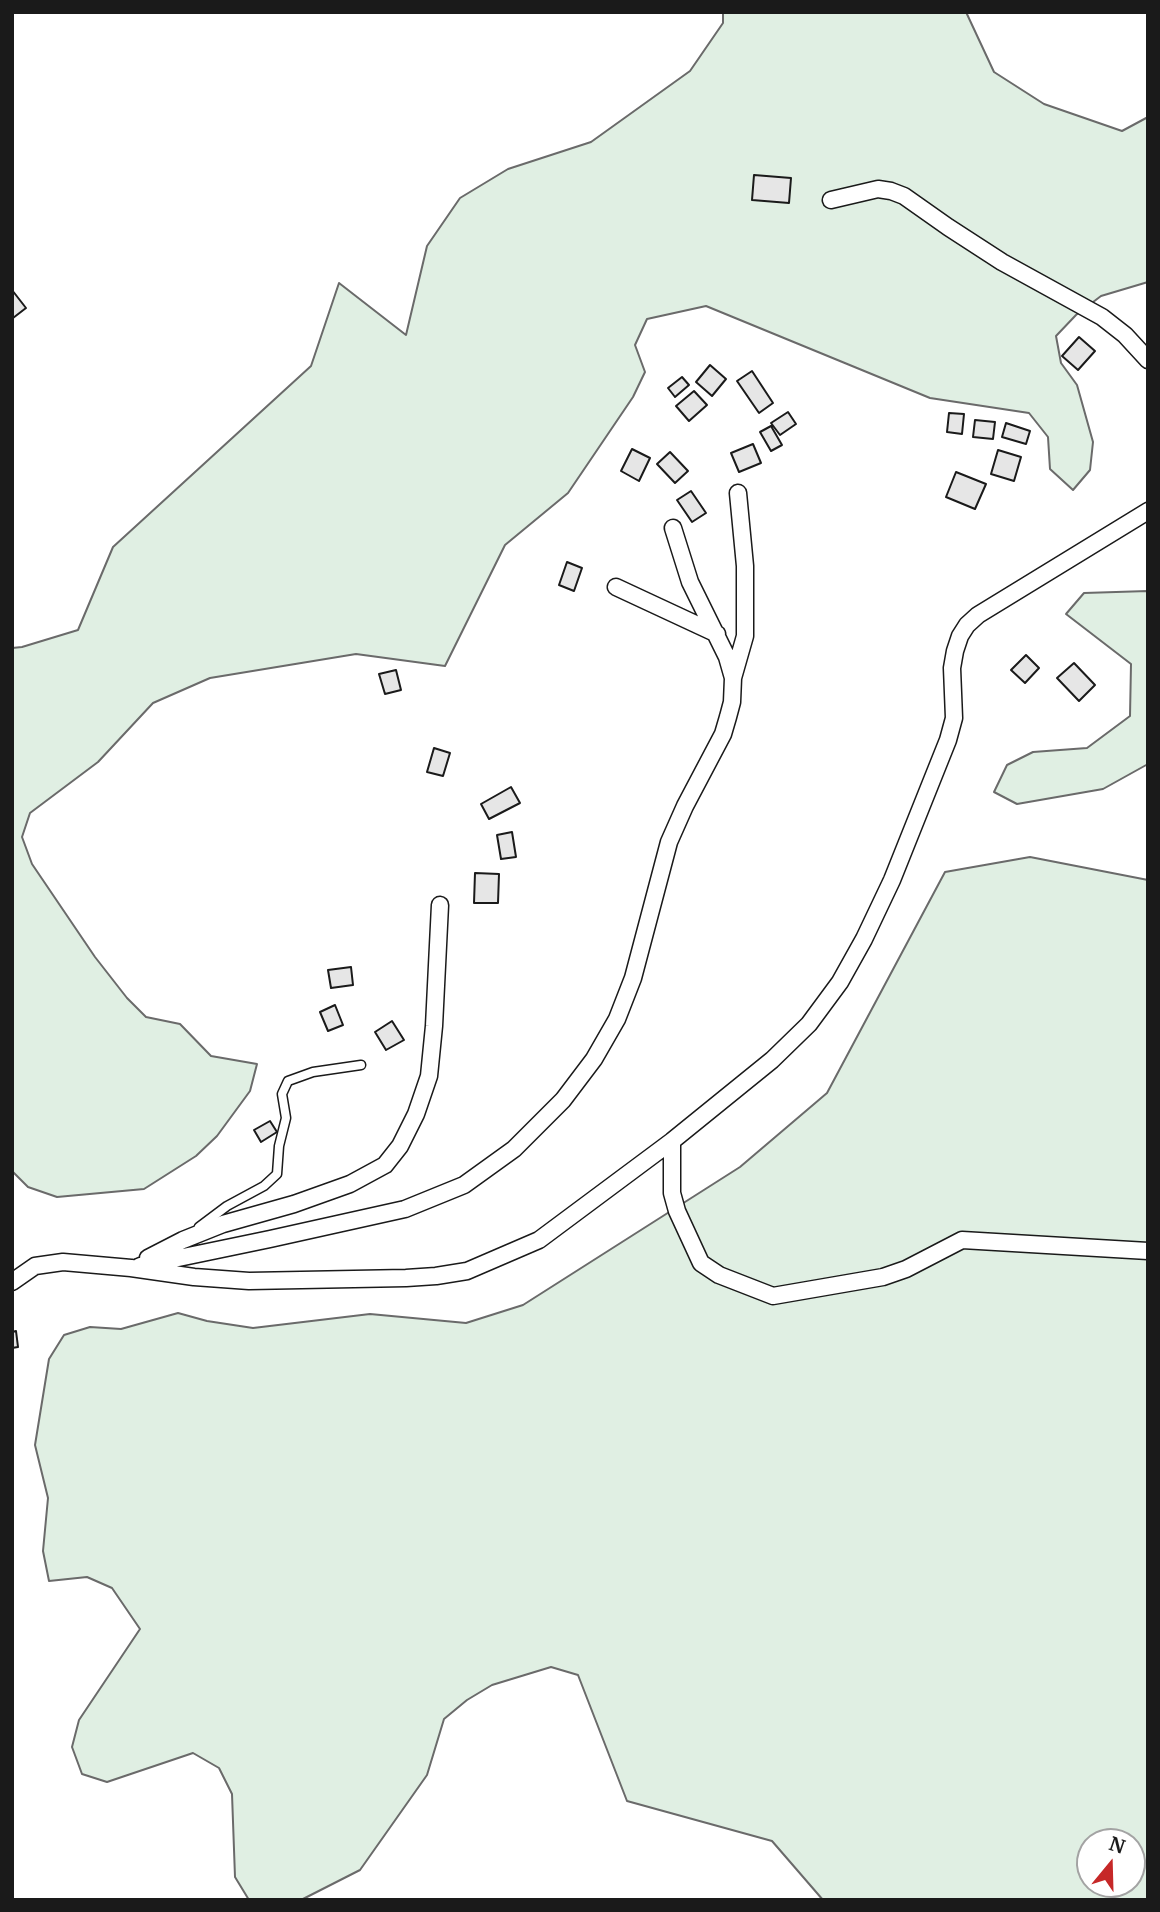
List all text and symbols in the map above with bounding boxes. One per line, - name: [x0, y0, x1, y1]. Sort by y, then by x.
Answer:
- north arrow: [1076, 1828, 1146, 1898]
- text: N: [1106, 1831, 1128, 1859]

